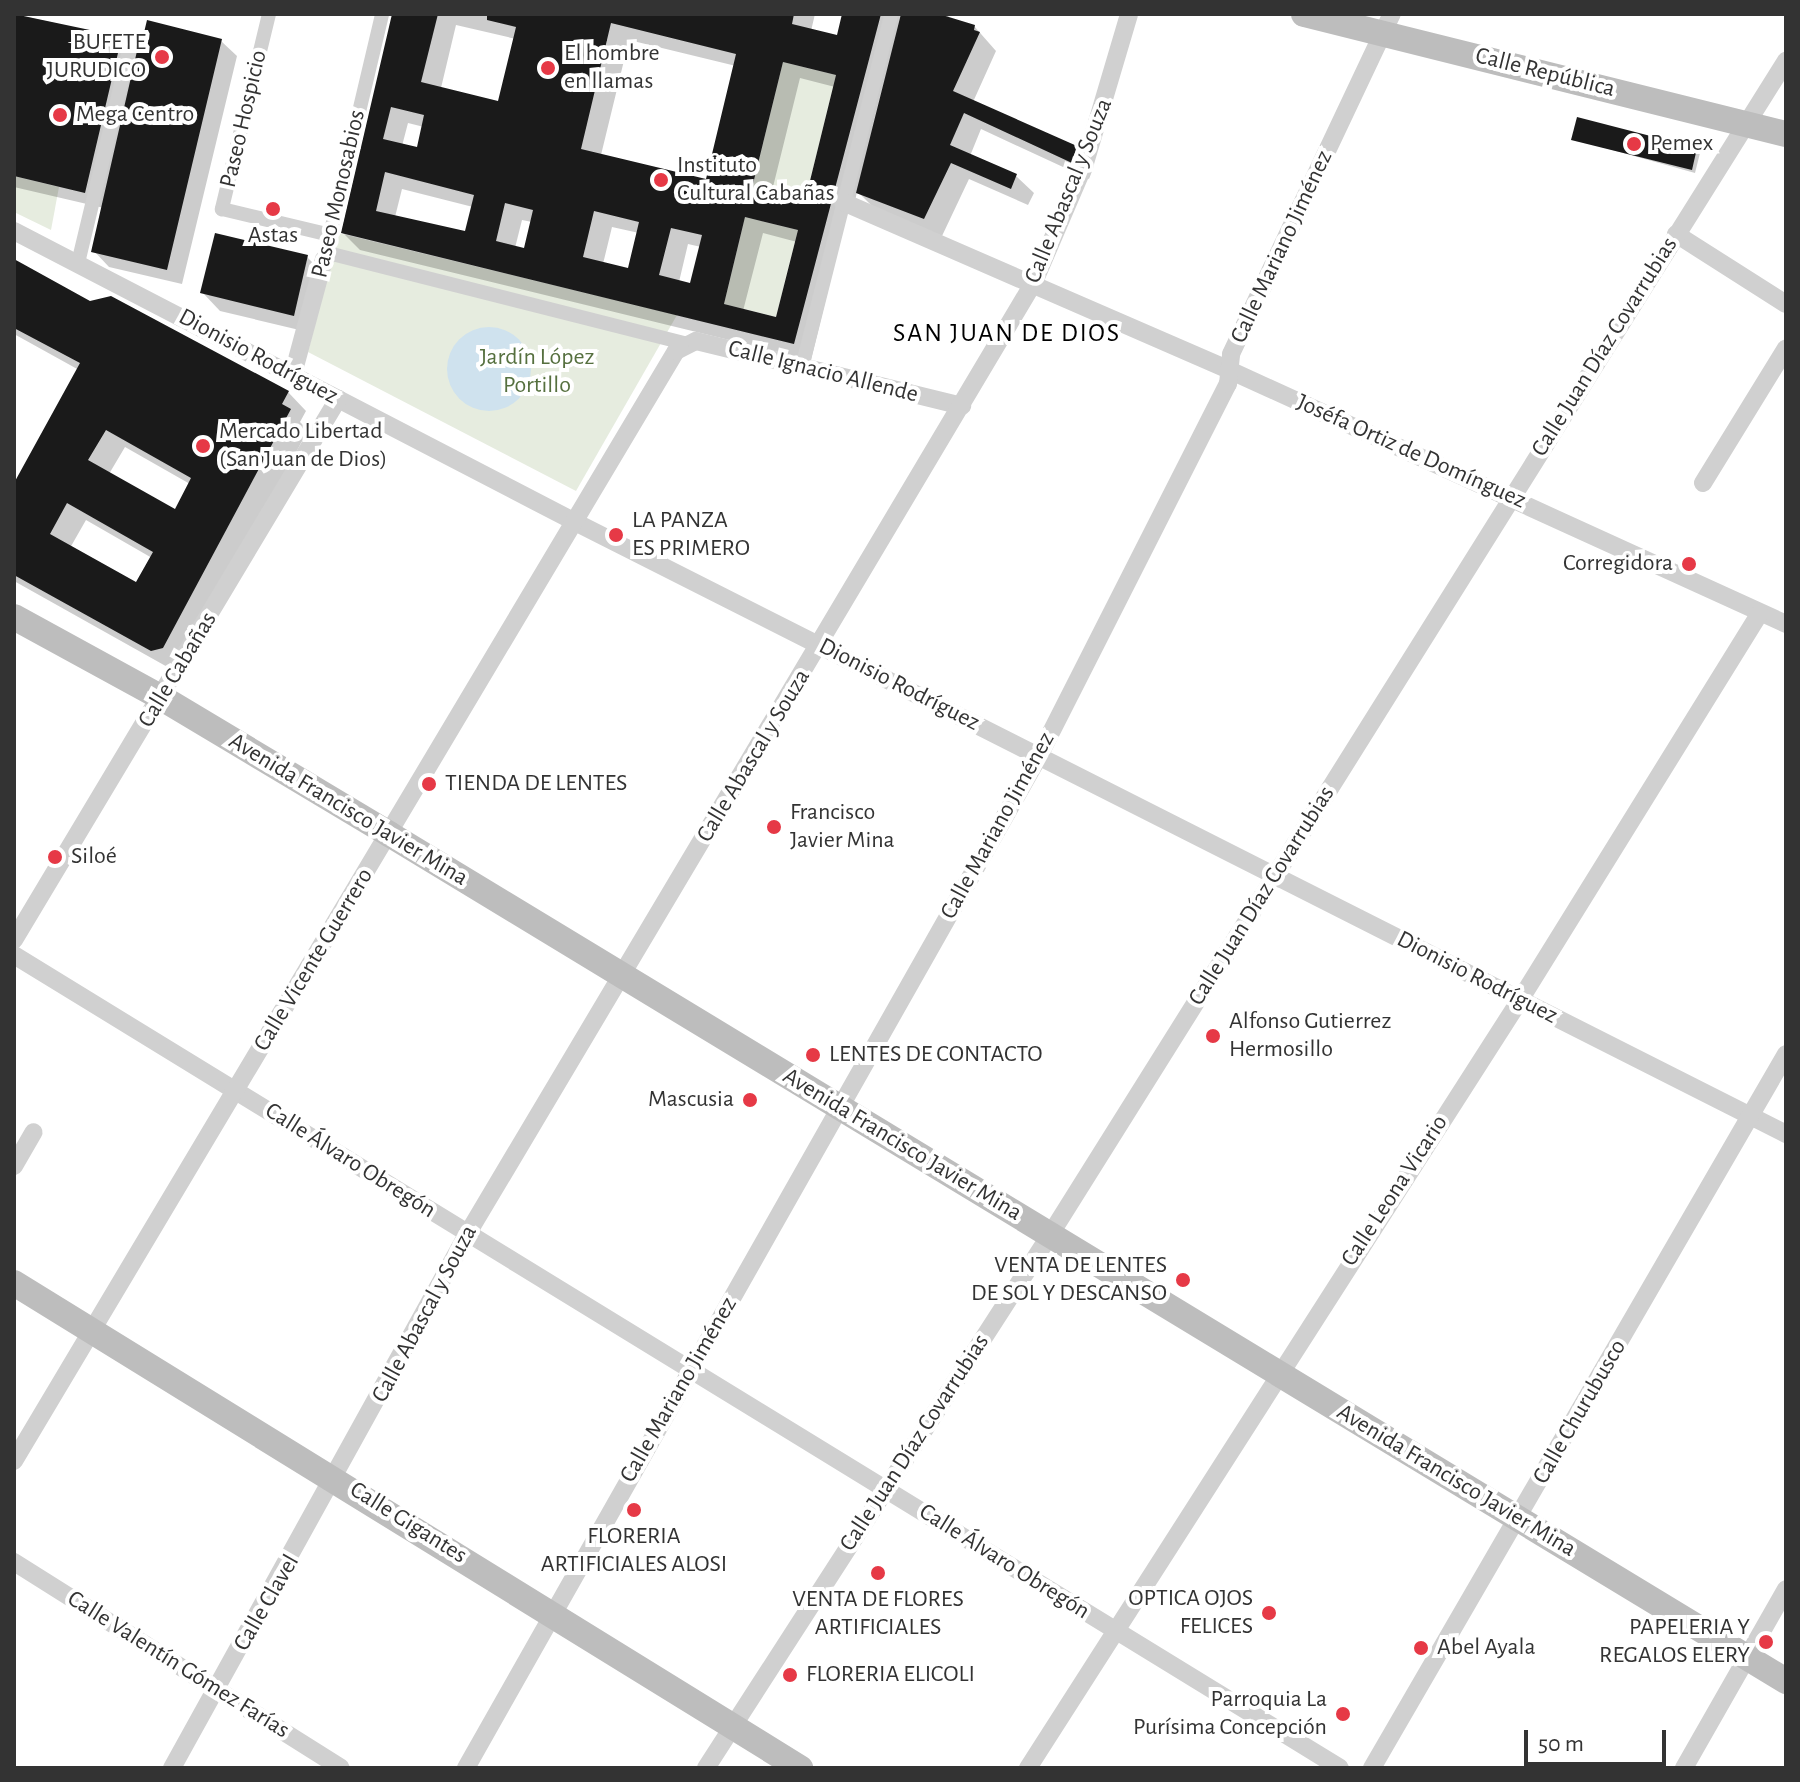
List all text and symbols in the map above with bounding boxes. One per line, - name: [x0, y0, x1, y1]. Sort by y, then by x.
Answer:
- place label: BUFETE JURUDICO: [46, 29, 146, 85]
- place label: El hombre en llamas: [564, 40, 660, 96]
- street label: Calle República: [1472, 42, 1618, 104]
- marker: BUFETE JURUDICO: [153, 48, 171, 66]
- street label: Paseo Hospicio: [214, 48, 274, 190]
- marker: El hombre en llamas: [539, 59, 557, 77]
- street label: Calle Abascal y Souza: [1019, 94, 1119, 288]
- place label: Mega Centro: [76, 101, 194, 129]
- marker: Mega Centro: [51, 106, 69, 124]
- street label: Paseo Monosabios: [306, 107, 372, 281]
- place label: Pemex: [1650, 130, 1713, 158]
- marker: Pemex: [1625, 135, 1643, 153]
- street label: Calle Mariano Jiménez: [1225, 146, 1339, 348]
- place label: Instituto Cultural Cabañas: [677, 152, 835, 208]
- marker: Instituto Cultural Cabañas: [652, 171, 670, 189]
- marker: Astas: [264, 200, 282, 218]
- place label: Astas: [248, 222, 298, 250]
- street label: Calle Juan Díaz Covarrubias: [1526, 232, 1684, 462]
- street label: Dionisio Rodríguez: [173, 303, 343, 411]
- district label: SAN JUAN DE DIOS: [893, 318, 1121, 350]
- street label: Calle Ignacio Allende: [725, 334, 921, 410]
- park label: Jardín López Portillo: [480, 344, 594, 400]
- street label: Joséfa Ortiz de Domínguez: [1292, 388, 1530, 516]
- place label: Mercado Libertad (San Juan de Dios): [219, 418, 387, 474]
- marker: Mercado Libertad (San Juan de Dios): [194, 437, 212, 455]
- place label: LA PANZA ES PRIMERO: [632, 507, 750, 563]
- marker: LA PANZA ES PRIMERO: [607, 526, 625, 544]
- place label: Corregidora: [1563, 550, 1673, 578]
- marker: Corregidora: [1680, 555, 1698, 573]
- street label: Calle Cabañas: [132, 607, 224, 733]
- street label: Dionisio Rodríguez: [814, 632, 984, 738]
- street label: Calle Abascal y Souza: [691, 664, 817, 848]
- street label: Avenida Francisco Javier Mina: [223, 727, 473, 893]
- street label: Calle Mariano Jiménez: [935, 727, 1061, 925]
- place label: TIENDA DE LENTES: [445, 770, 627, 798]
- marker: TIENDA DE LENTES: [420, 775, 438, 793]
- street label: Calle Juan Díaz Covarrubias: [1183, 781, 1341, 1011]
- place label: Francisco Javier Mina: [790, 799, 895, 855]
- marker: Francisco Javier Mina: [765, 818, 783, 836]
- place label: Siloé: [71, 843, 117, 871]
- marker: Siloé: [46, 848, 64, 866]
- street label: Calle Vicente Guerrero: [248, 863, 380, 1057]
- street label: Dionisio Rodríguez: [1392, 925, 1562, 1031]
- place label: Alfonso Gutierrez Hermosillo: [1229, 1008, 1391, 1064]
- marker: Alfonso Gutierrez Hermosillo: [1204, 1027, 1222, 1045]
- place label: LENTES DE CONTACTO: [829, 1041, 1043, 1069]
- marker: LENTES DE CONTACTO: [804, 1046, 822, 1064]
- street label: Avenida Francisco Javier Mina: [777, 1062, 1027, 1228]
- place label: Mascusia: [648, 1086, 734, 1114]
- marker: Mascusia: [741, 1091, 759, 1109]
- street label: Calle Álvaro Obregón: [259, 1097, 441, 1225]
- street label: Calle Leona Vicario: [1335, 1110, 1455, 1272]
- street label: Calle Abascal y Souza: [366, 1220, 484, 1408]
- place label: VENTA DE LENTES DE SOL Y DESCANSO: [971, 1252, 1167, 1308]
- marker: VENTA DE LENTES DE SOL Y DESCANSO: [1174, 1271, 1192, 1289]
- street label: Calle Mariano Jiménez: [614, 1292, 744, 1488]
- street label: Calle Juan Díaz Covarrubias: [834, 1329, 996, 1557]
- street label: Calle Churubusco: [1527, 1335, 1633, 1489]
- street label: Avenida Francisco Javier Mina: [1331, 1398, 1581, 1564]
- street label: Calle Gigantes: [344, 1476, 472, 1570]
- street label: Calle Álvaro Obregón: [913, 1498, 1095, 1626]
- marker: FLORERIA ARTIFICIALES ALOSI: [625, 1501, 643, 1519]
- place label: FLORERIA ARTIFICIALES ALOSI: [541, 1523, 727, 1579]
- street label: Calle Clavel: [228, 1550, 306, 1656]
- marker: VENTA DE FLORES ARTIFICIALES: [869, 1564, 887, 1582]
- street label: Calle Valentín Gómez Farías: [62, 1585, 294, 1745]
- place label: OPTICA OJOS FELICES: [1128, 1585, 1253, 1641]
- place label: VENTA DE FLORES ARTIFICIALES: [792, 1586, 964, 1642]
- marker: OPTICA OJOS FELICES: [1260, 1604, 1278, 1622]
- place label: PAPELERIA Y REGALOS ELERY: [1599, 1614, 1750, 1670]
- marker: PAPELERIA Y REGALOS ELERY: [1757, 1633, 1775, 1651]
- place label: Abel Ayala: [1437, 1634, 1536, 1662]
- marker: Abel Ayala: [1412, 1639, 1430, 1657]
- place label: FLORERIA ELICOLI: [806, 1661, 975, 1689]
- marker: FLORERIA ELICOLI: [781, 1666, 799, 1684]
- place label: Parroquia La Purísima Concepción: [1133, 1686, 1327, 1742]
- marker: Parroquia La Purísima Concepción: [1334, 1705, 1352, 1723]
- scale bar: [1528, 1714, 1670, 1764]
- text: 50 m: [1538, 1732, 1584, 1756]

